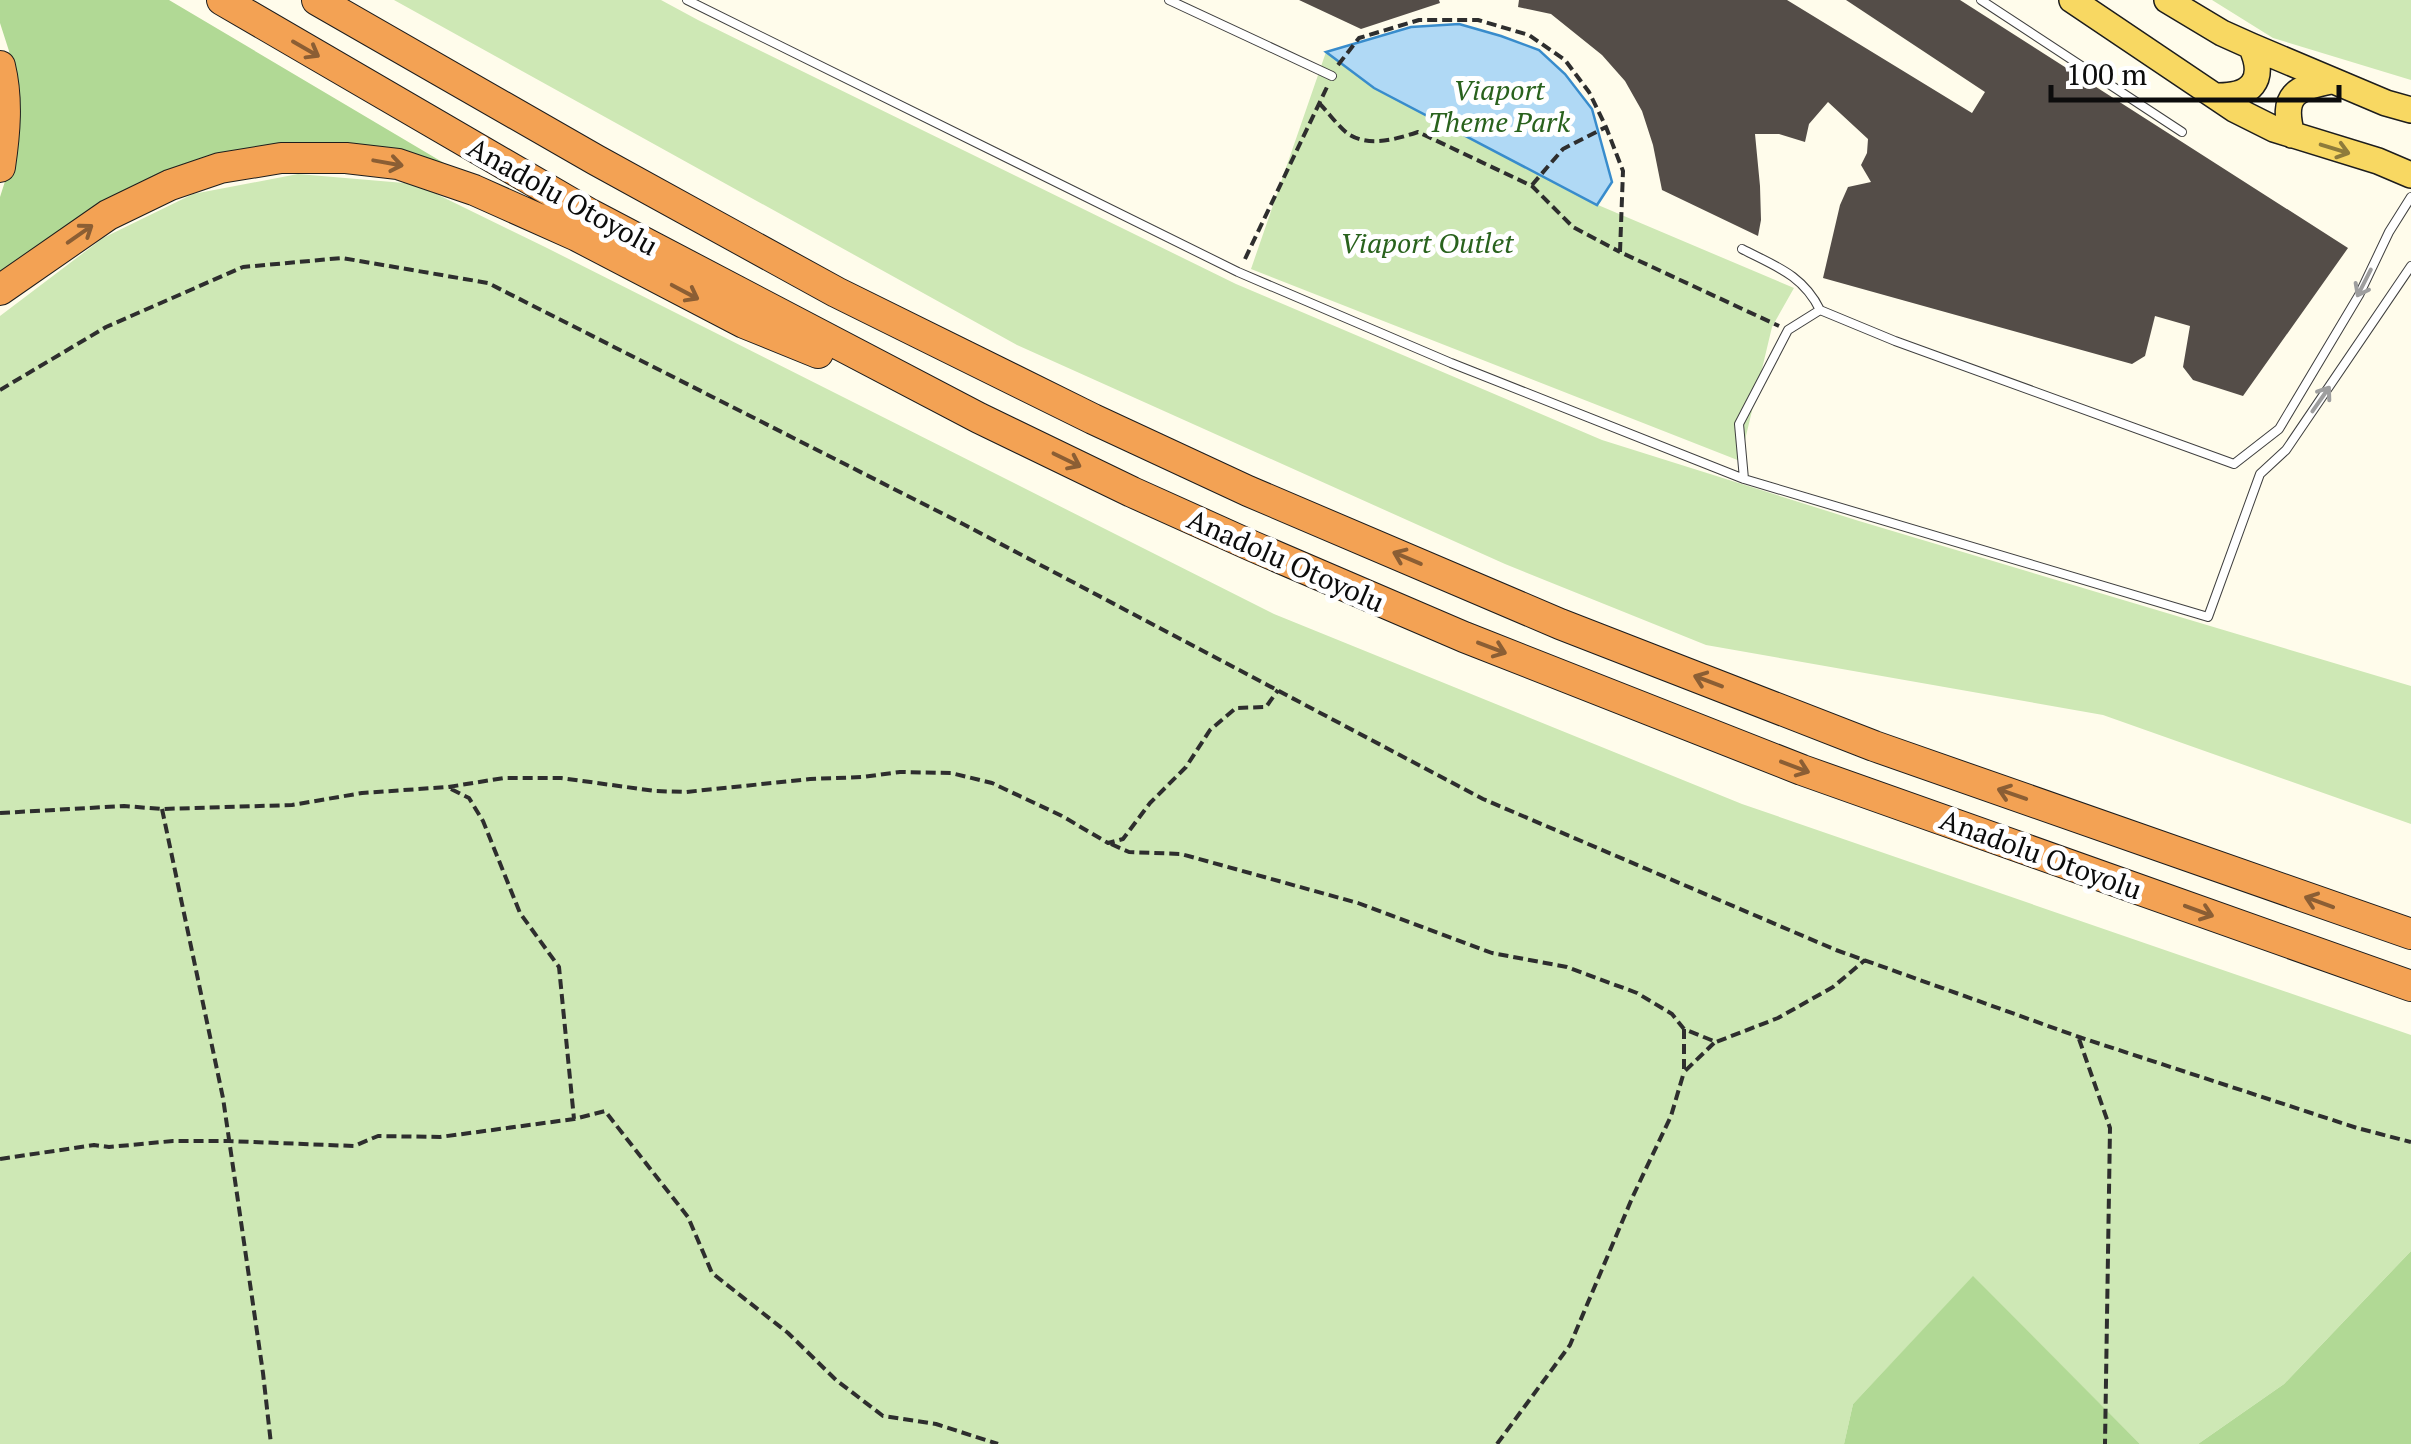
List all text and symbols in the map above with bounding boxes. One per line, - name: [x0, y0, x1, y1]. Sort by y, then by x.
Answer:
- one-way arrow: [291, 40, 321, 60]
- scale bar: [2051, 40, 2338, 102]
- text: 100 m: [2066, 54, 2147, 94]
- park label: Viaport Theme Park: [1428, 71, 1571, 140]
- street label: Anadolu Otoyolu: [461, 128, 665, 264]
- one-way arrow: [2319, 141, 2351, 159]
- one-way arrow: [371, 155, 404, 173]
- one-way arrow: [65, 224, 93, 245]
- park label: Viaport Outlet: [1340, 224, 1514, 261]
- one-way arrow: [2354, 267, 2373, 297]
- one-way arrow: [670, 283, 700, 302]
- one-way arrow: [2310, 386, 2331, 414]
- one-way arrow: [1051, 452, 1081, 471]
- street label: Anadolu Otoyolu: [1182, 500, 1390, 620]
- one-way arrow: [1392, 548, 1423, 566]
- one-way arrow: [1476, 640, 1507, 658]
- one-way arrow: [1693, 671, 1723, 689]
- one-way arrow: [1779, 759, 1809, 777]
- one-way arrow: [1998, 784, 2029, 802]
- street label: Anadolu Otoyolu: [1935, 800, 2147, 908]
- one-way arrow: [2305, 892, 2336, 910]
- one-way arrow: [2183, 903, 2214, 921]

